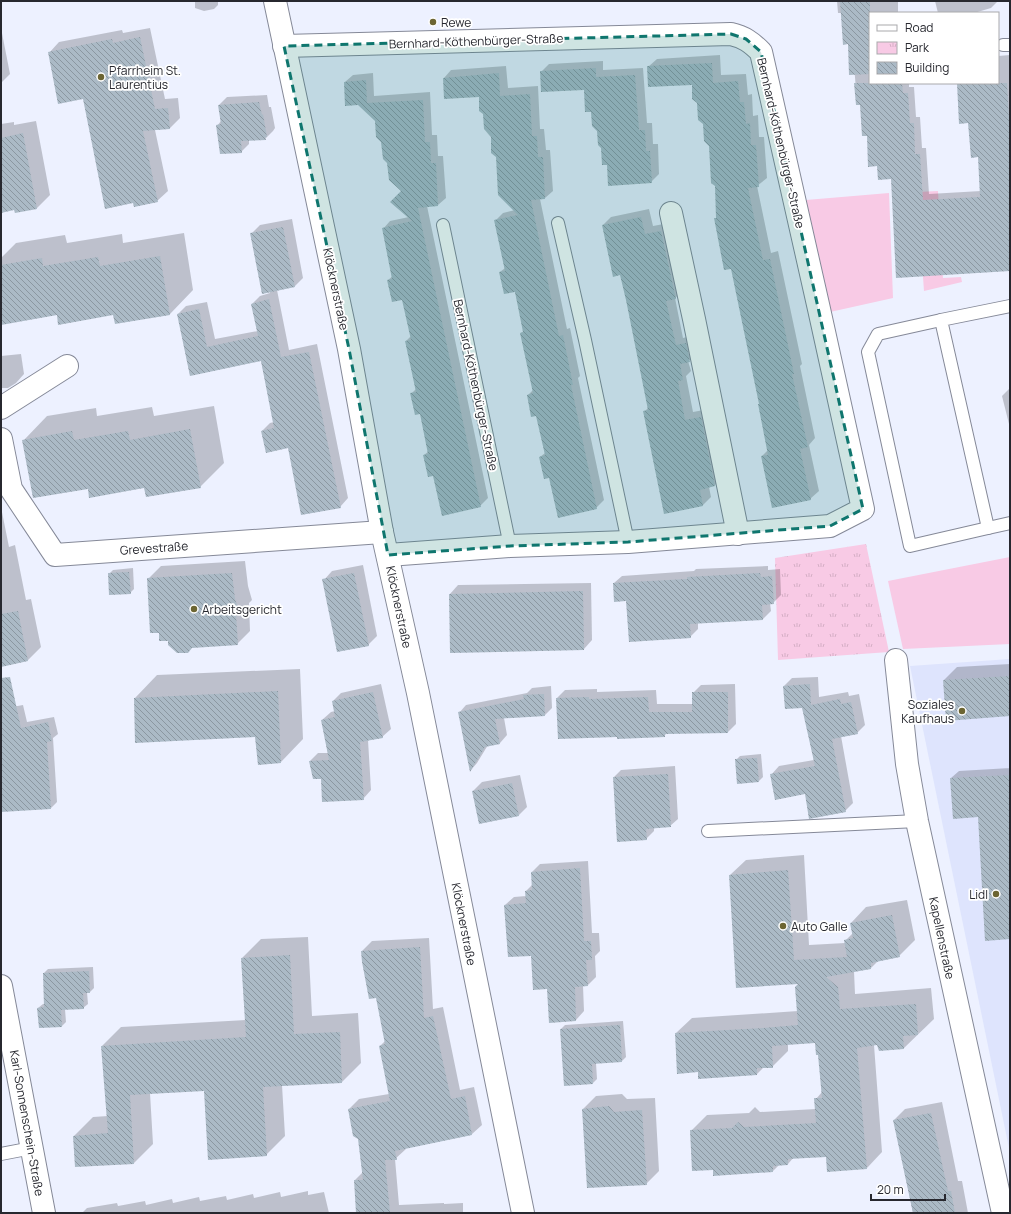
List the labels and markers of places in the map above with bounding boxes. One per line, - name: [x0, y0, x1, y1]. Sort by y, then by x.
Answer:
- place label: Rewe: [441, 14, 471, 31]
- marker: Rewe: [428, 17, 438, 27]
- place label: Pfarrheim St. Laurentius: [109, 62, 181, 93]
- marker: Pfarrheim St. Laurentius: [96, 72, 106, 82]
- place label: Arbeitsgericht: [202, 601, 282, 618]
- marker: Arbeitsgericht: [189, 604, 199, 614]
- place label: Soziales Kaufhaus: [901, 696, 954, 727]
- marker: Soziales Kaufhaus: [957, 706, 967, 716]
- place label: Lidl: [969, 886, 988, 903]
- marker: Lidl: [991, 889, 1001, 899]
- place label: Auto Galle: [791, 918, 848, 935]
- marker: Auto Galle: [778, 921, 788, 931]

